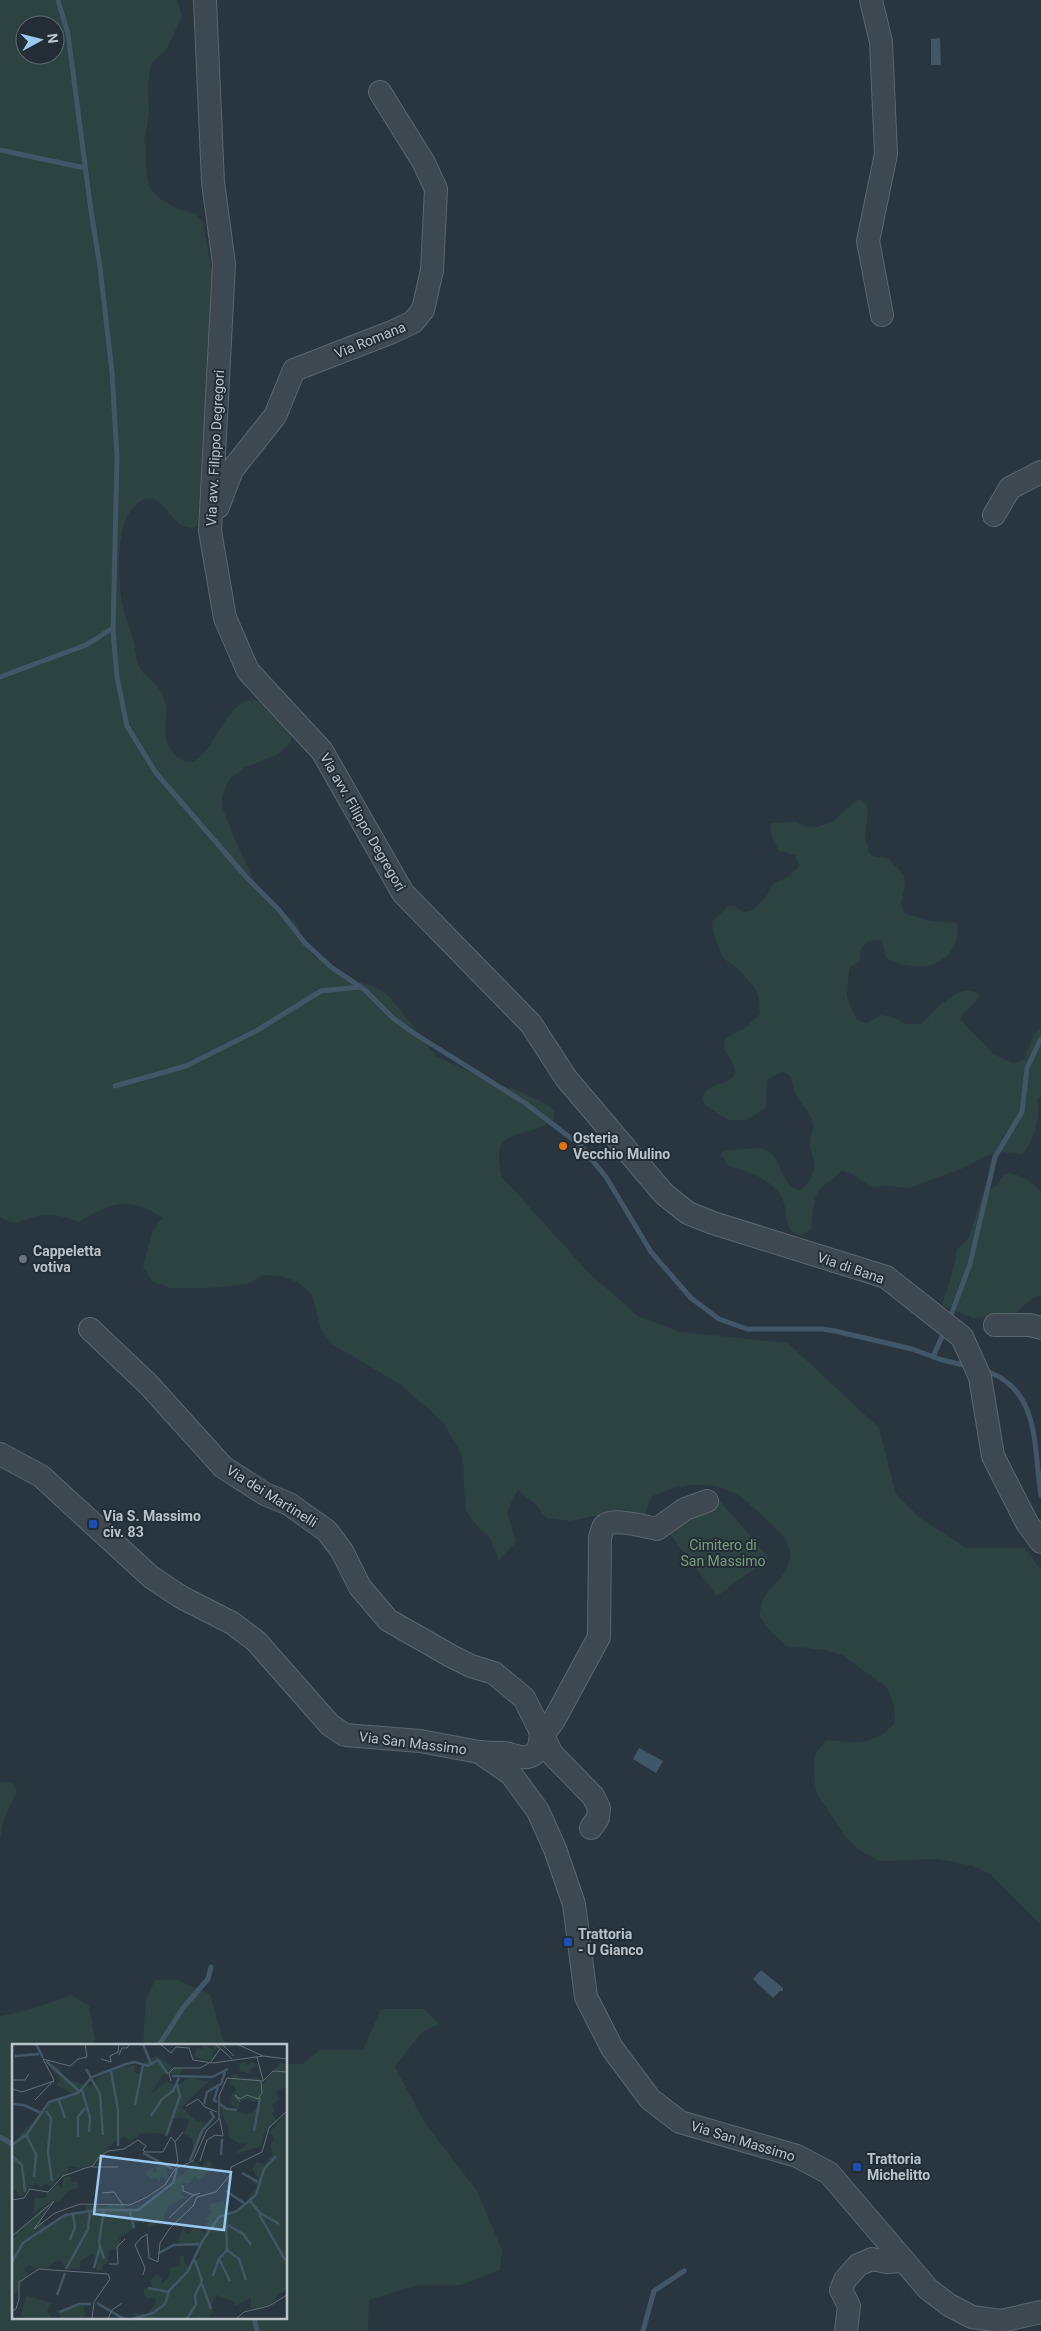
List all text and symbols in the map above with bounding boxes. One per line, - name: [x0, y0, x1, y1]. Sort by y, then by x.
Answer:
- north arrow: [15, 15, 65, 65]
- text: N: [44, 33, 61, 44]
- street label: Via Romana: [332, 318, 408, 362]
- street label: Via avv. Filippo Degregori: [203, 369, 227, 527]
- street label: Via avv. Filippo Degregori: [317, 750, 409, 894]
- place label: Osteria Vecchio Mulino: [573, 1130, 670, 1162]
- marker: Osteria Vecchio Mulino: [557, 1140, 569, 1152]
- place label: Cappeletta votiva: [33, 1243, 102, 1275]
- street label: Via di Bana: [815, 1249, 887, 1287]
- marker: Cappeletta votiva: [17, 1253, 29, 1265]
- street label: Via dei Martinelli: [224, 1462, 320, 1530]
- place label: Via S. Massimo civ. 83: [103, 1508, 201, 1540]
- marker: Via S. Massimo civ. 83: [87, 1518, 99, 1530]
- park label: Cimitero di San Massimo: [680, 1537, 766, 1569]
- street label: Via San Massimo: [358, 1728, 468, 1758]
- place label: Trattoria - U Gianco: [578, 1926, 644, 1958]
- marker: Trattoria - U Gianco: [562, 1936, 574, 1948]
- inset map: [12, 2044, 288, 2318]
- street label: Via San Massimo: [689, 2117, 797, 2165]
- place label: Trattoria Michelitto: [867, 2151, 930, 2183]
- marker: Trattoria Michelitto: [851, 2161, 863, 2173]

